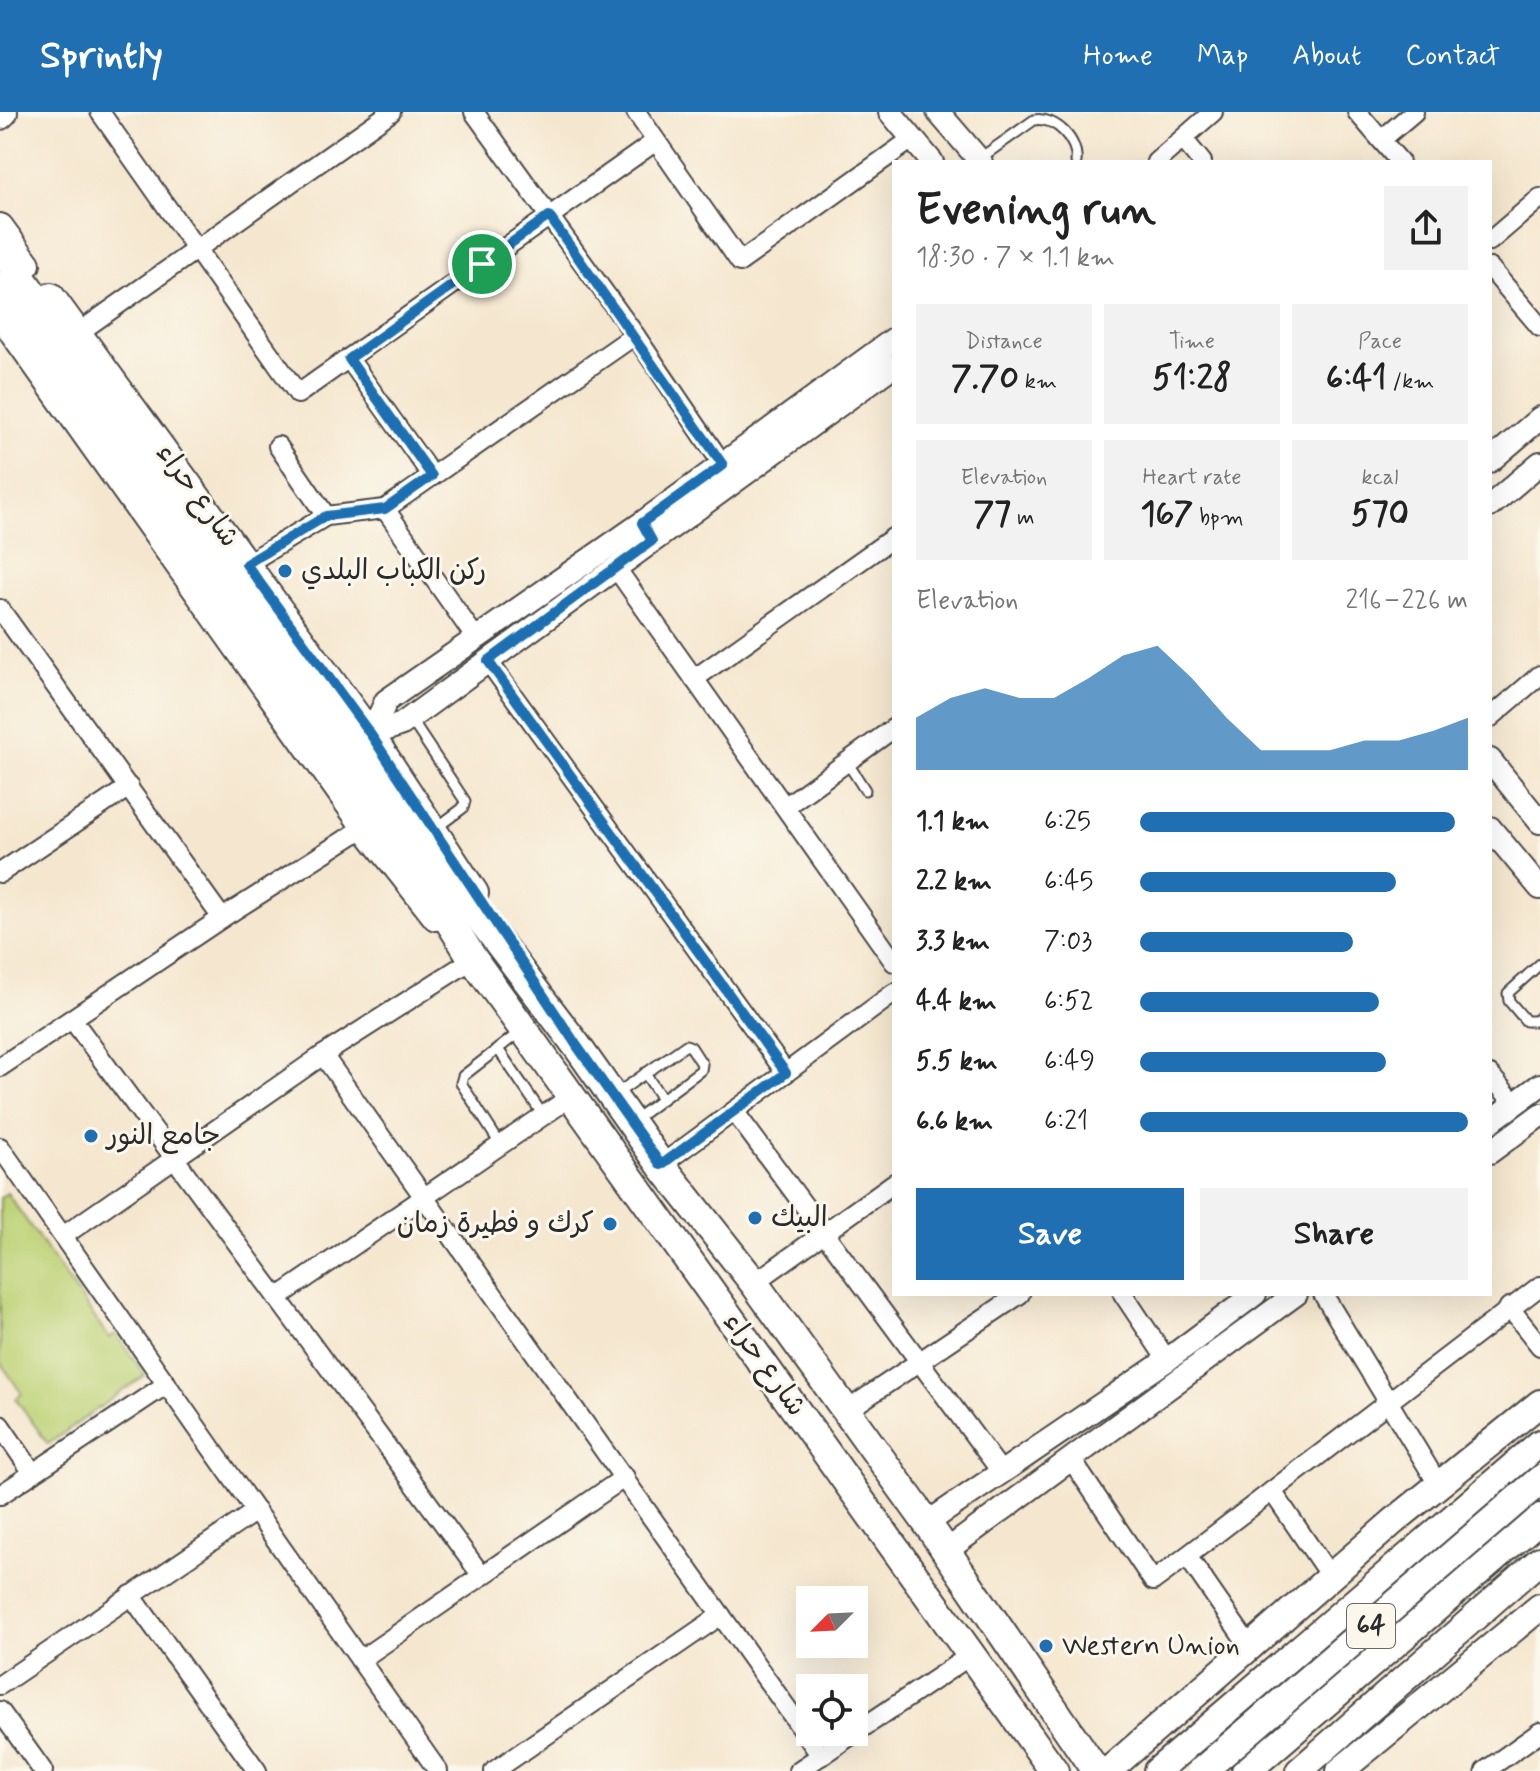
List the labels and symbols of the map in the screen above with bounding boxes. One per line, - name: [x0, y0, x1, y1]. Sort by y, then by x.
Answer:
- pin: [448, 230, 516, 298]
- street label: شارع حراء: [147, 437, 247, 555]
- place label: ركن الكباب البلدي: [301, 553, 486, 590]
- marker: ركن الكباب البلدي: [276, 562, 294, 580]
- place label: جامع النور: [105, 1118, 220, 1155]
- marker: جامع النور: [82, 1127, 100, 1145]
- place label: البيك: [771, 1200, 828, 1237]
- place label: كرك و فطيرة زمان: [397, 1206, 594, 1243]
- marker: البيك: [746, 1209, 764, 1227]
- marker: كرك و فطيرة زمان: [601, 1215, 619, 1233]
- street label: شارع حراء: [714, 1306, 814, 1424]
- north arrow: [796, 1586, 868, 1658]
- road number: 64: [1347, 1604, 1395, 1648]
- place label: Western Union: [1062, 1628, 1240, 1665]
- marker: Western Union: [1037, 1637, 1055, 1655]

